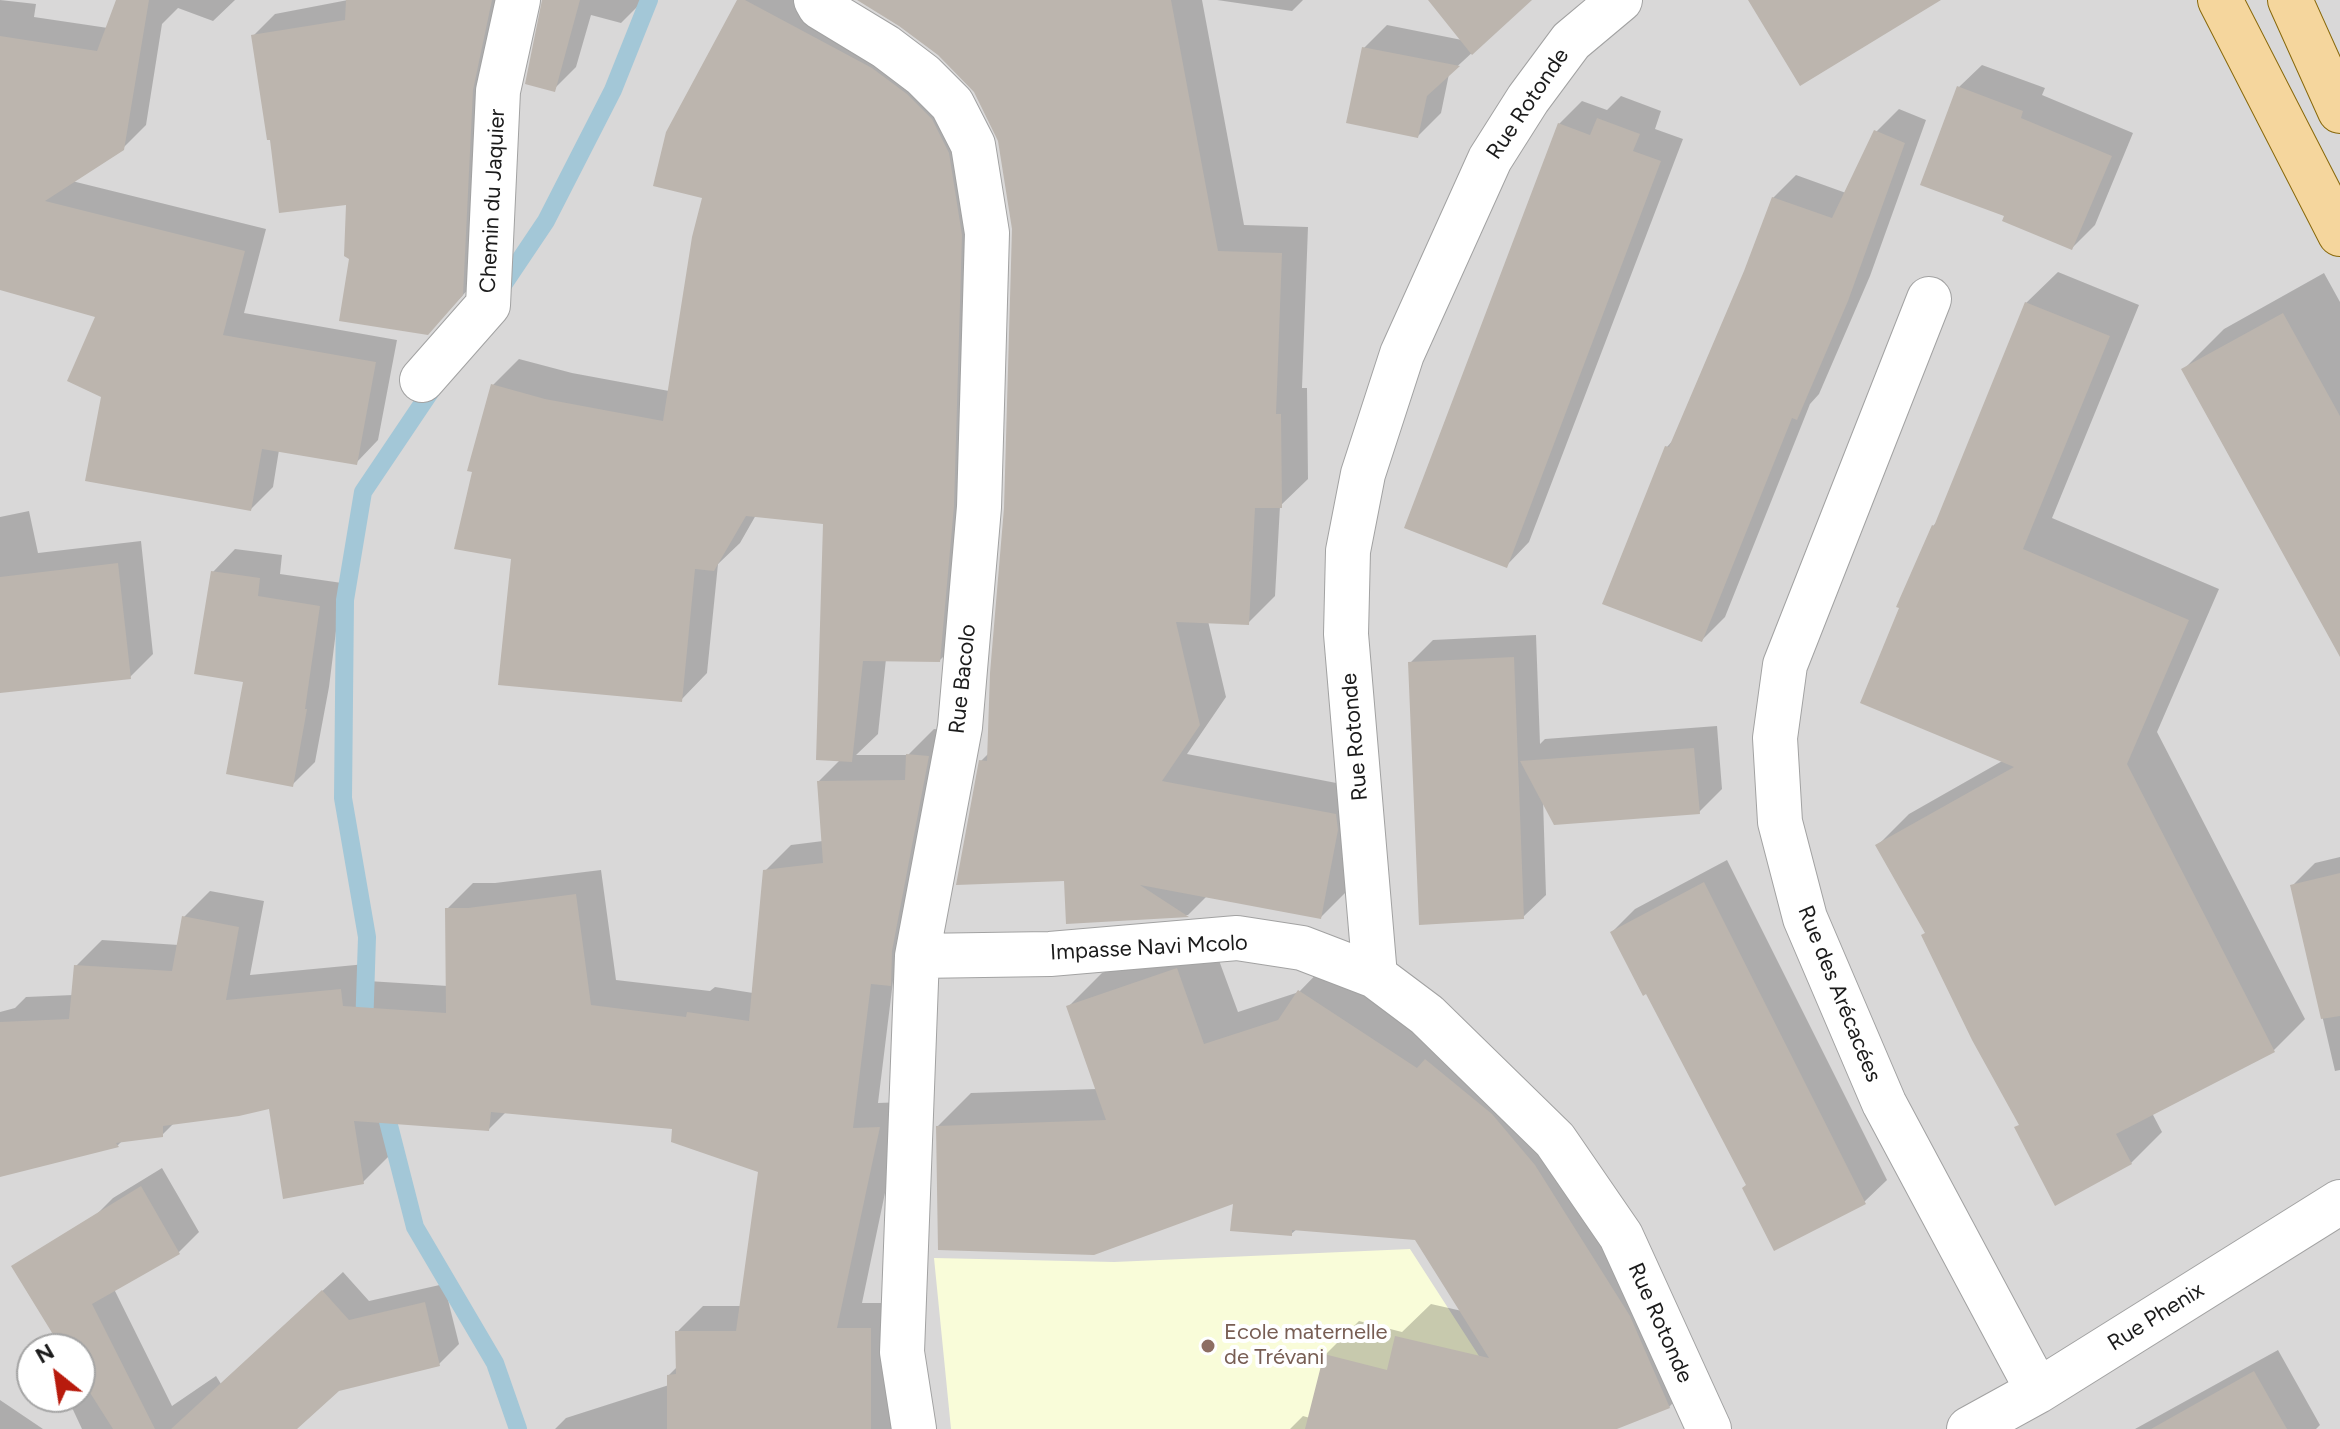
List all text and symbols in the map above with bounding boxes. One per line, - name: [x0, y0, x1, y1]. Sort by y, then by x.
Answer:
- street label: Rue Rotonde: [1481, 43, 1575, 165]
- street label: Chemin du Jaquier: [475, 108, 511, 294]
- street label: Rue Bacolo: [944, 623, 982, 735]
- street label: Rue Rotonde: [1336, 672, 1374, 802]
- street label: Rue des Arécacées: [1792, 902, 1886, 1086]
- street label: Impasse Navi Mcolo: [1050, 930, 1248, 966]
- street label: Rue Rotonde: [1622, 1259, 1698, 1387]
- street label: Rue Phenix: [2103, 1277, 2209, 1357]
- place label: Ecole maternelle de Trévani: [1224, 1320, 1388, 1372]
- north arrow: [16, 1333, 96, 1413]
- marker: Ecole maternelle de Trévani: [1199, 1337, 1217, 1355]
- text: N: [31, 1338, 59, 1369]

